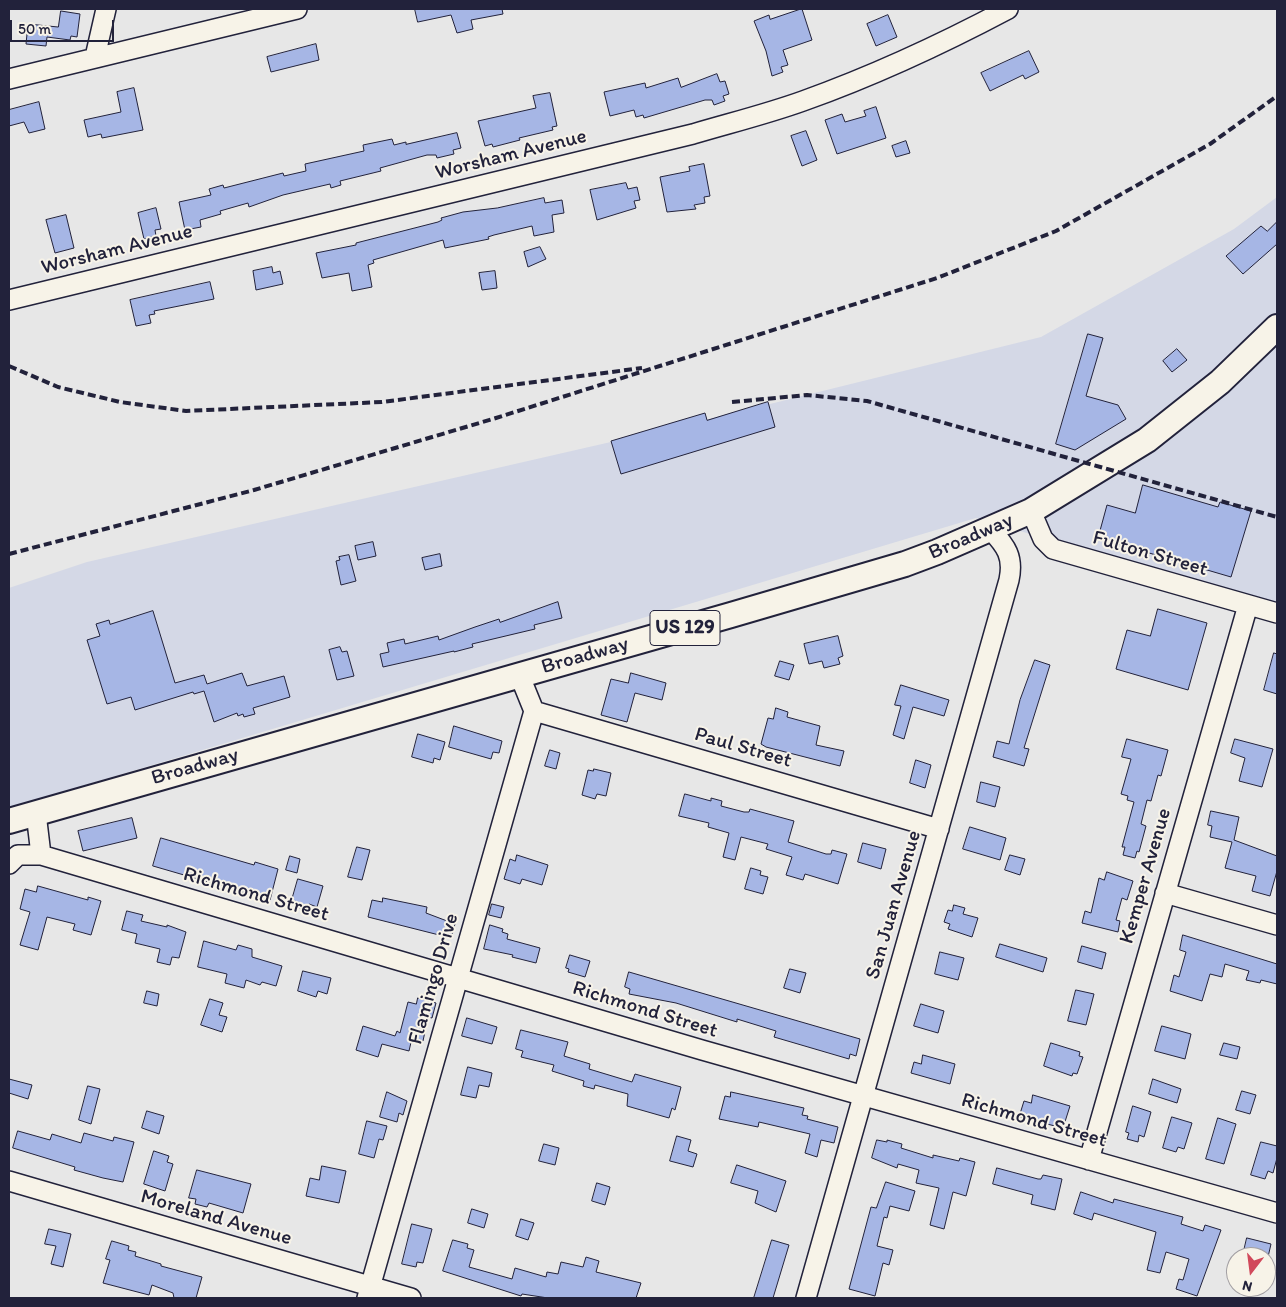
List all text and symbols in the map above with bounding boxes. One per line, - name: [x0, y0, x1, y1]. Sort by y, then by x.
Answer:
- scale bar: [12, 10, 116, 42]
- text: 50 m: [18, 20, 51, 38]
- street label: Worsham Avenue: [433, 124, 589, 186]
- street label: Worsham Avenue: [39, 219, 195, 281]
- street label: Broadway: [925, 508, 1017, 566]
- street label: Fulton Street: [1089, 526, 1211, 582]
- road number: US 129: [650, 610, 720, 646]
- street label: Broadway: [539, 632, 631, 680]
- street label: Paul Street: [692, 722, 794, 774]
- street label: Broadway: [149, 743, 241, 791]
- street label: Kemper Avenue: [1115, 805, 1177, 947]
- street label: San Juan Avenue: [861, 828, 927, 982]
- street label: Richmond Street: [180, 862, 332, 928]
- street label: Flamingo Drive: [403, 910, 465, 1048]
- street label: Richmond Street: [569, 976, 721, 1044]
- street label: Richmond Street: [958, 1088, 1110, 1154]
- street label: Moreland Avenue: [137, 1184, 295, 1252]
- north arrow: [1226, 1247, 1276, 1297]
- text: N: [1240, 1277, 1254, 1295]

